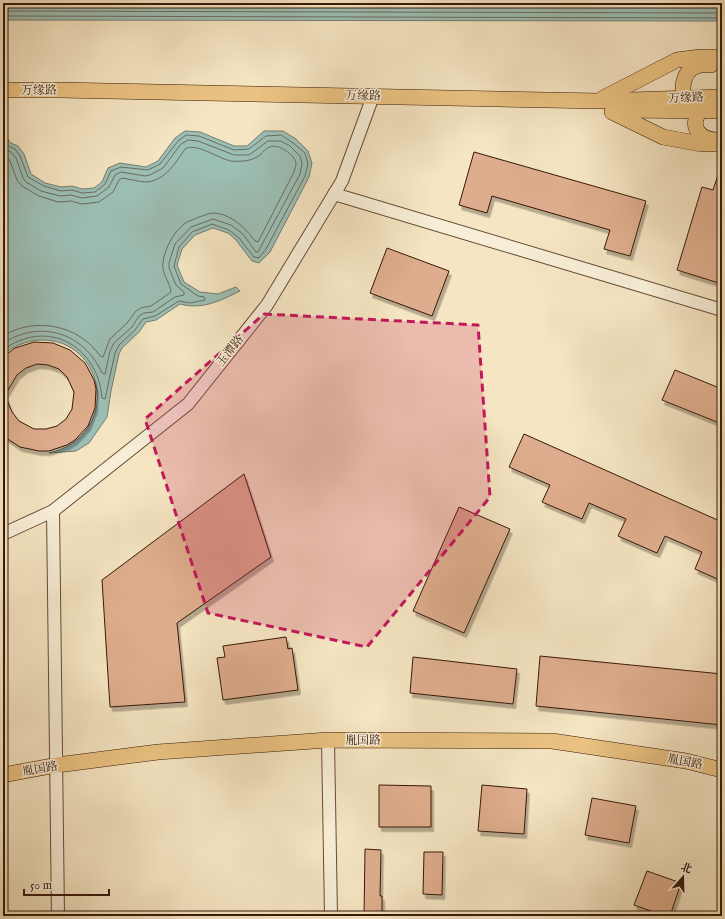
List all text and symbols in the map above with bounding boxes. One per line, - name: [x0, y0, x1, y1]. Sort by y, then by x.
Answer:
- street label: 万缘路: [21, 83, 57, 98]
- street label: 万缘路: [345, 88, 381, 104]
- street label: 万缘路: [668, 90, 704, 106]
- street label: 玉潭路: [213, 332, 247, 370]
- street label: 胤国路: [345, 733, 381, 748]
- street label: 胤国路: [666, 751, 704, 773]
- street label: 胤国路: [21, 758, 59, 780]
- north arrow: [663, 857, 703, 897]
- text: 北: [679, 860, 694, 877]
- scale bar: [24, 871, 109, 897]
- text: 50 m: [30, 878, 52, 893]

